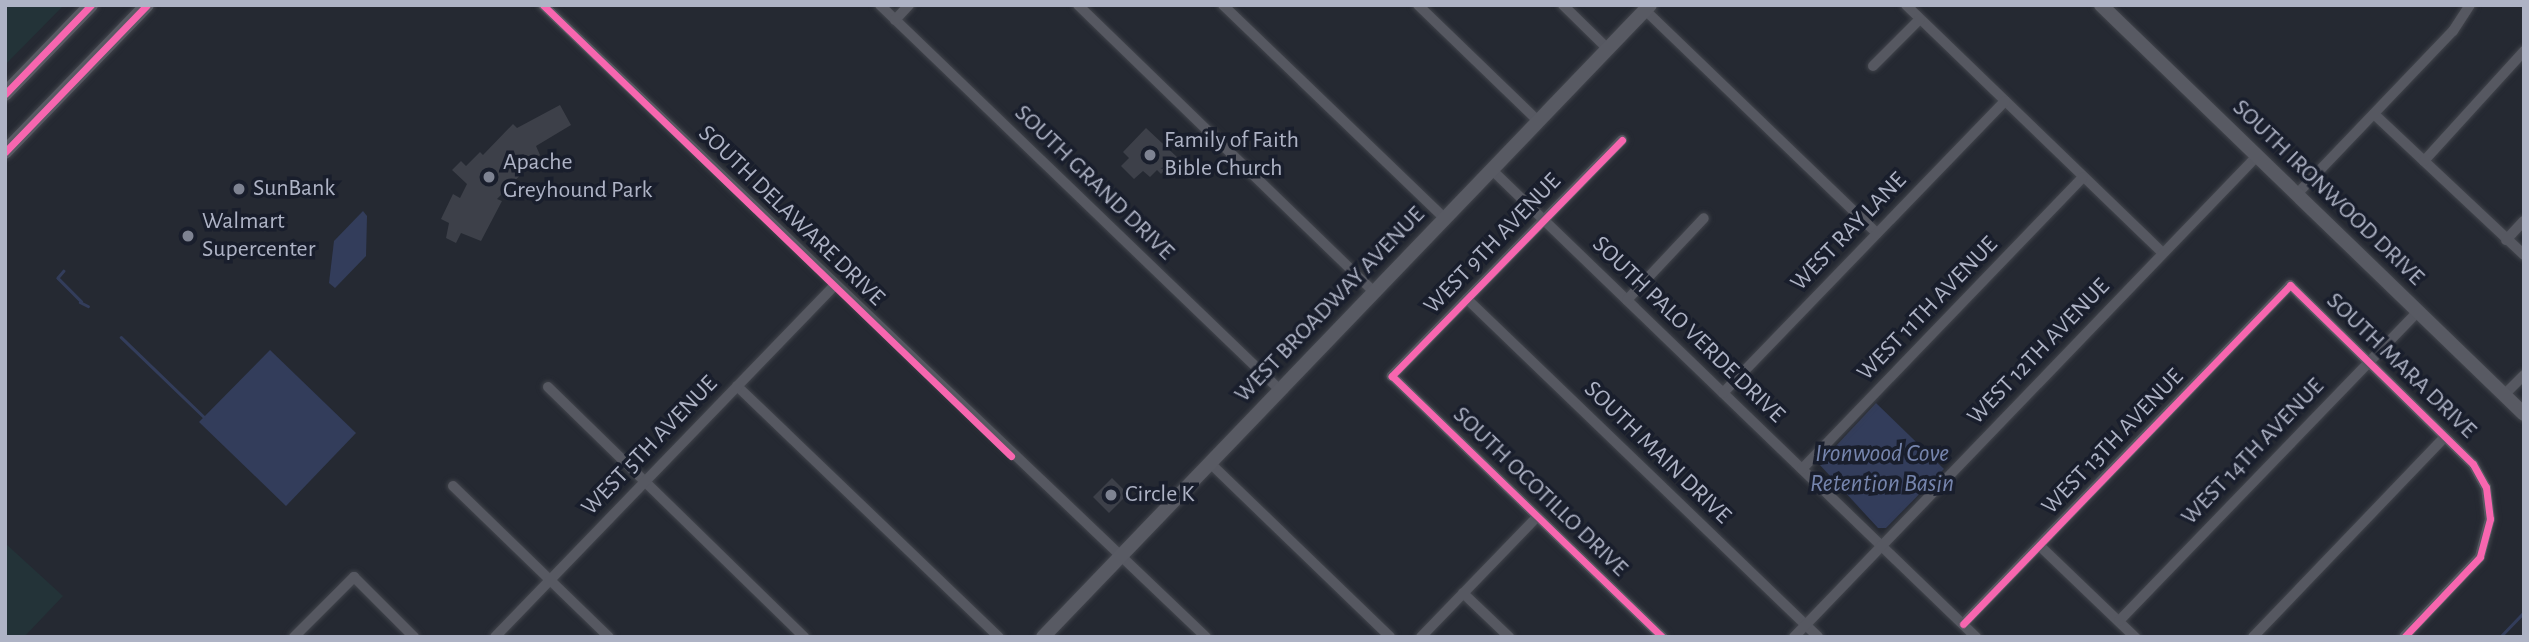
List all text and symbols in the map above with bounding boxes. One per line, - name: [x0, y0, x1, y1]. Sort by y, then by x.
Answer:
- street label: SOUTH IRONWOOD DRIVE: [2226, 94, 2430, 292]
- street label: SOUTH GRAND DRIVE: [1008, 99, 1180, 267]
- street label: SOUTH DELAWARE DRIVE: [692, 120, 890, 312]
- place label: Family of Faith Bible Church: [1164, 127, 1299, 183]
- marker: Family of Faith Bible Church: [1142, 147, 1158, 163]
- place label: Apache Greyhound Park: [503, 149, 652, 205]
- street label: WEST RAY LANE: [1785, 167, 1913, 297]
- street label: WEST 9TH AVENUE: [1419, 168, 1567, 320]
- marker: Apache Greyhound Park: [481, 169, 497, 185]
- place label: SunBank: [253, 175, 335, 203]
- marker: SunBank: [231, 181, 247, 197]
- street label: WEST BROADWAY AVENUE: [1229, 201, 1431, 409]
- place label: Walmart Supercenter: [202, 208, 315, 264]
- marker: Walmart Supercenter: [180, 228, 196, 244]
- street label: SOUTH PALO VERDE DRIVE: [1586, 231, 1790, 429]
- street label: WEST 11TH AVENUE: [1852, 231, 2004, 387]
- street label: WEST 12TH AVENUE: [1962, 273, 2116, 431]
- street label: SOUTH MARA DRIVE: [2320, 287, 2482, 445]
- street label: WEST 13TH AVENUE: [2036, 363, 2190, 521]
- street label: WEST 5TH AVENUE: [576, 370, 724, 522]
- street label: WEST 14TH AVENUE: [2176, 373, 2330, 531]
- street label: SOUTH MAIN DRIVE: [1577, 376, 1737, 530]
- street label: SOUTH OCOTILLO DRIVE: [1446, 401, 1634, 583]
- water label: Ironwood Cove Retention Basin: [1810, 438, 1954, 500]
- place label: Circle K: [1125, 481, 1194, 509]
- marker: Circle K: [1103, 487, 1119, 503]

